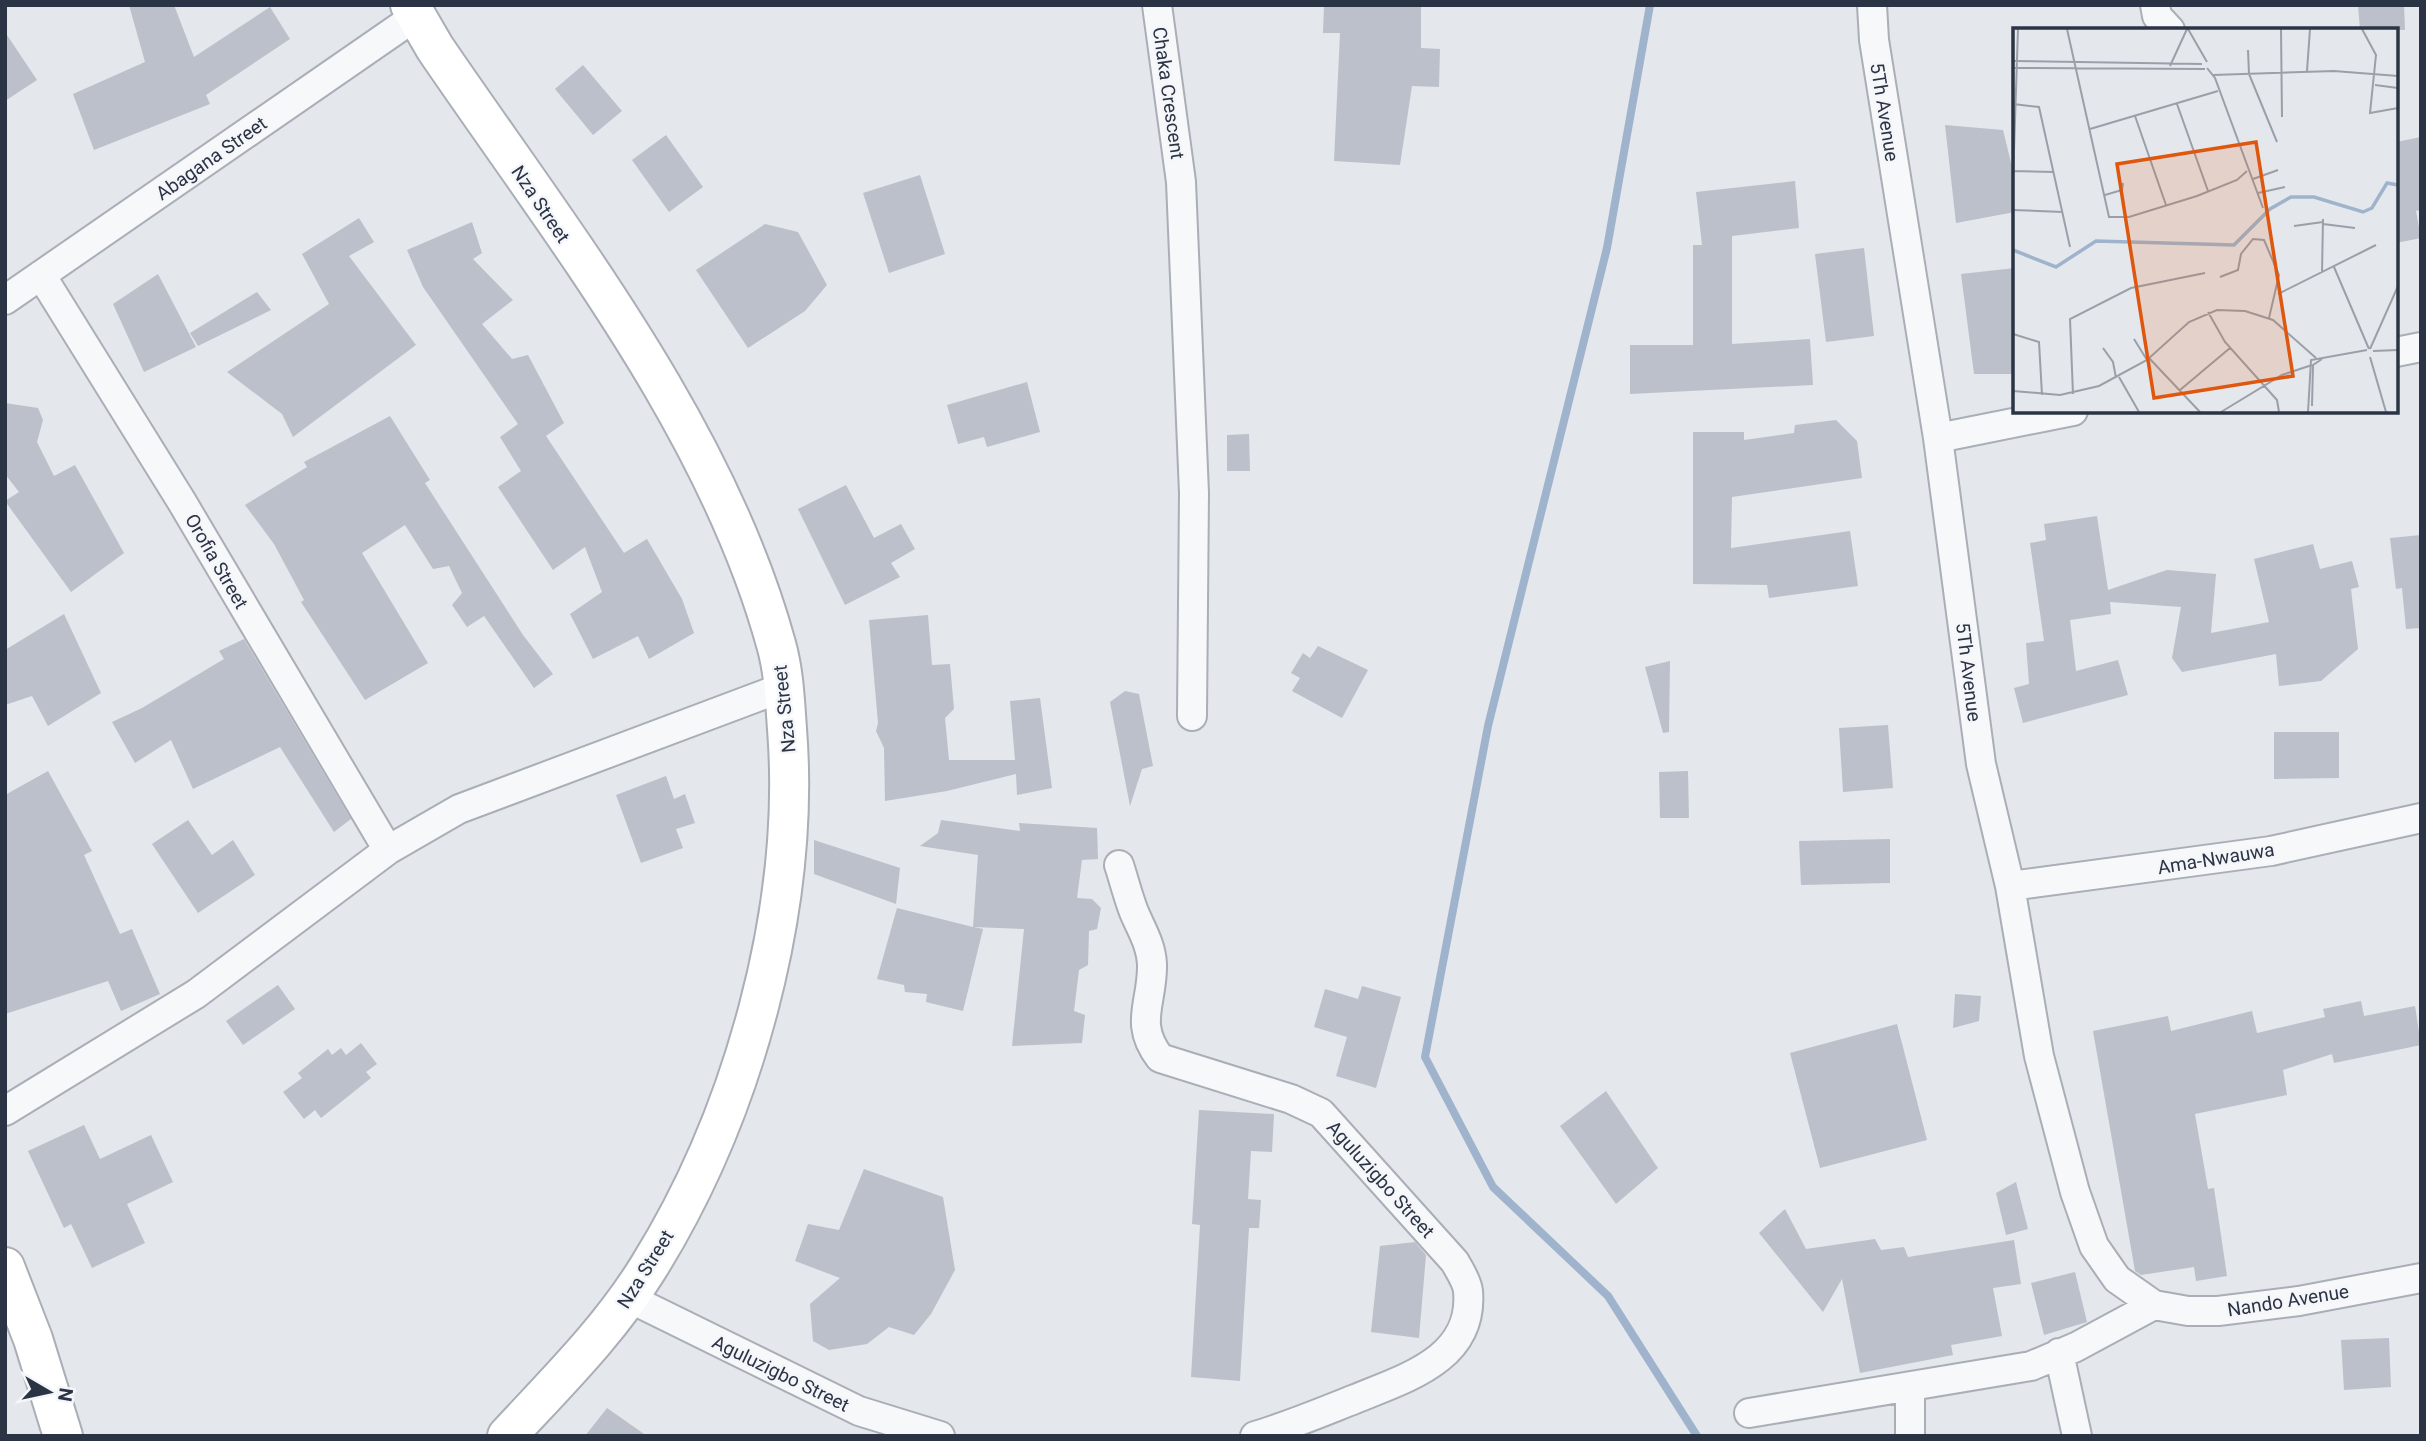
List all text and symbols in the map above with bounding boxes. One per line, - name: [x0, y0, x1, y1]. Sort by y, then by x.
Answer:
- street label: Chaka Crescent: [1148, 26, 1189, 161]
- inset map: [2013, 28, 2398, 413]
- street label: 5Th Avenue: [1865, 61, 1904, 163]
- street label: Abagana Street: [151, 112, 271, 205]
- street label: Nza Street: [506, 161, 575, 247]
- street label: Orofia Street: [180, 510, 253, 613]
- street label: 5Th Avenue: [1951, 621, 1986, 723]
- street label: Nza Street: [768, 664, 801, 754]
- street label: Ama-Nwauwa: [2156, 838, 2276, 879]
- street label: Aguluzigbo Street: [1322, 1116, 1439, 1243]
- street label: Nza Street: [612, 1226, 679, 1313]
- street label: Nando Avenue: [2226, 1280, 2351, 1321]
- street label: Aguluzigbo Street: [708, 1330, 853, 1417]
- north arrow: [14, 1357, 84, 1427]
- text: N: [53, 1386, 78, 1403]

